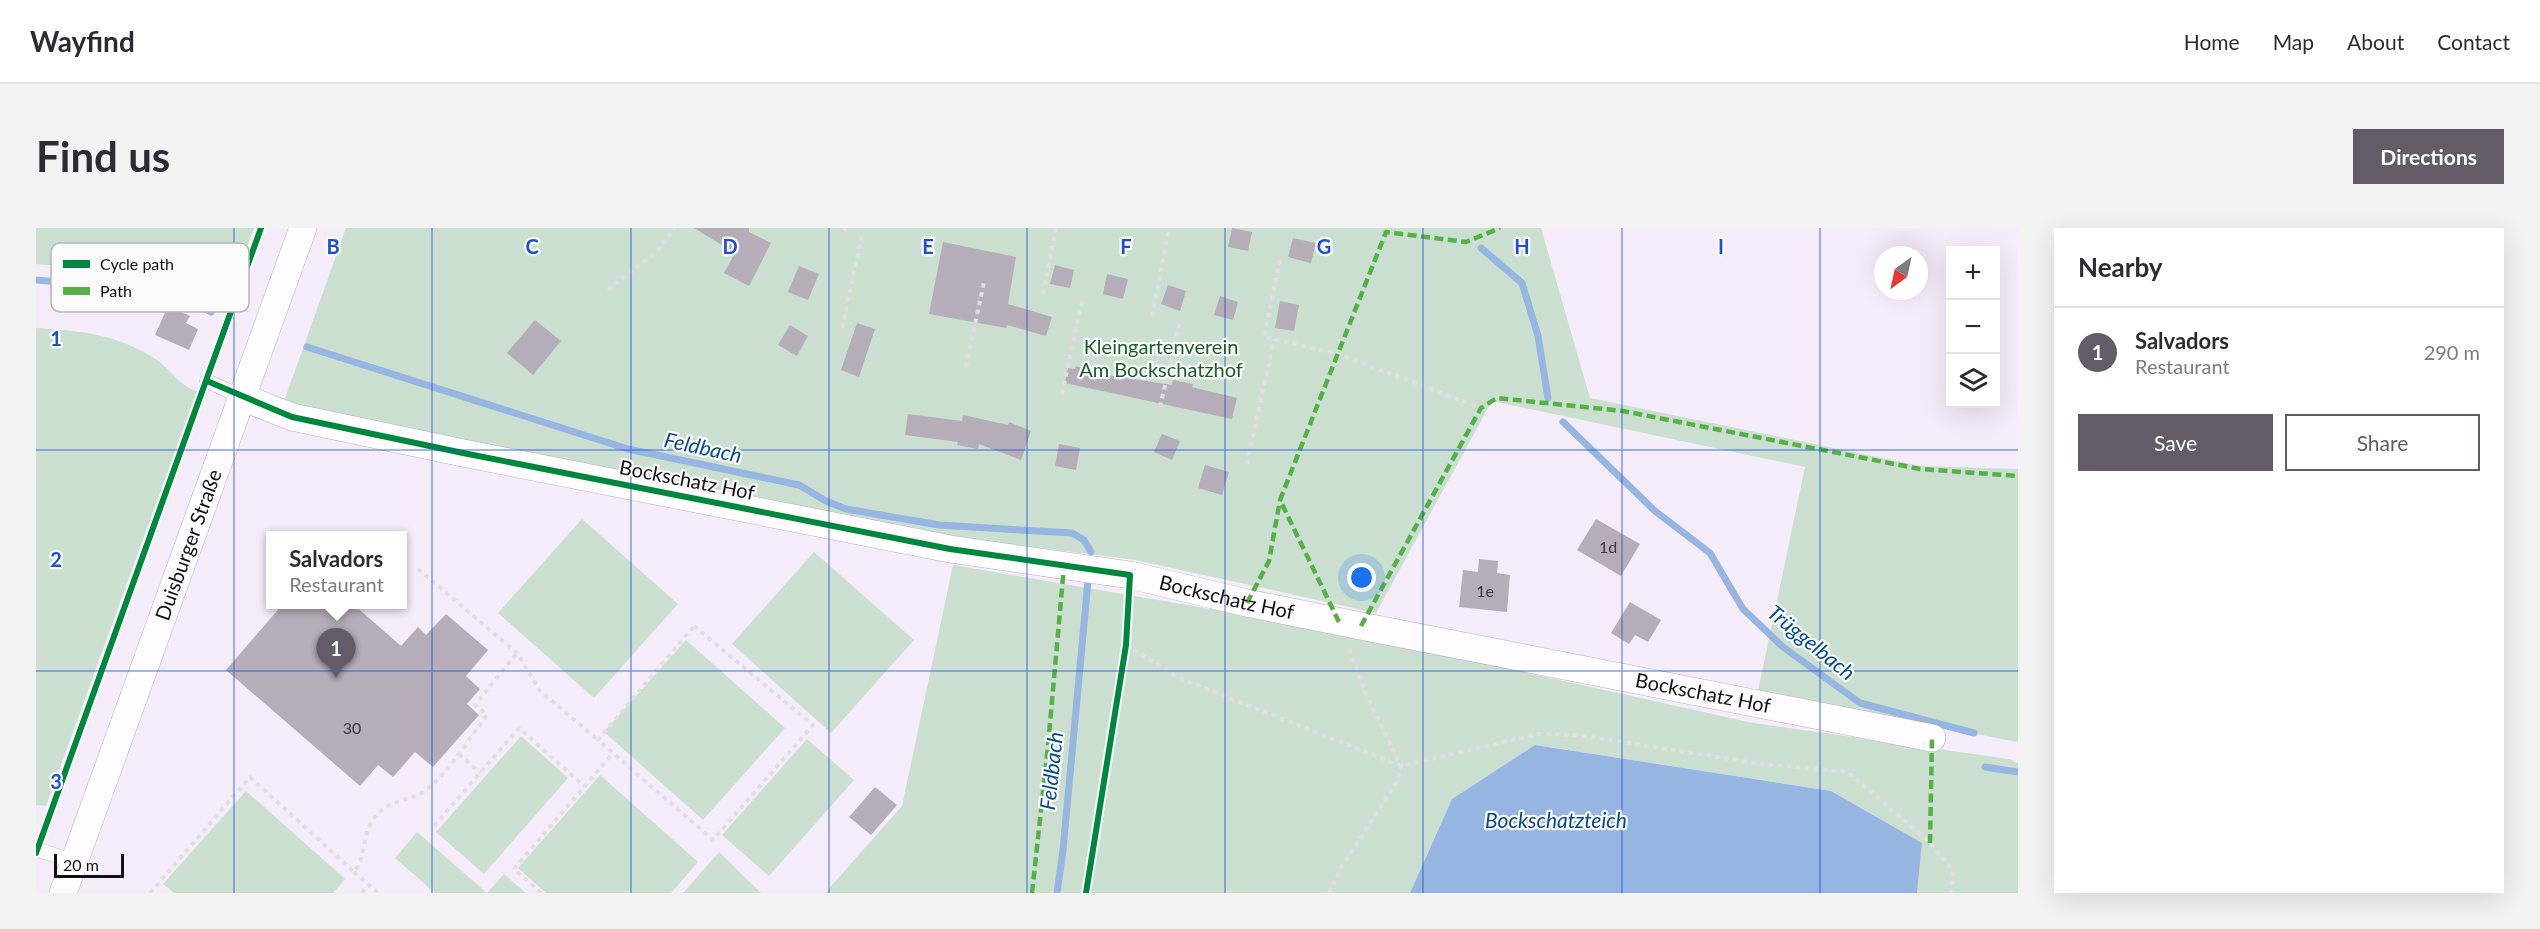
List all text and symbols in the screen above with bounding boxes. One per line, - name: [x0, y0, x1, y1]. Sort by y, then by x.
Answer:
- text: Wayfind: [30, 24, 135, 58]
- text: Home: [2184, 29, 2240, 54]
- text: Map: [2273, 29, 2314, 54]
- text: About: [2347, 29, 2404, 54]
- text: Contact: [2437, 29, 2510, 54]
- button: Directions: [2353, 129, 2504, 184]
- text: Find us: [36, 131, 170, 181]
- text: B: [326, 234, 340, 258]
- text: C: [525, 234, 539, 258]
- text: D: [722, 234, 738, 258]
- text: E: [922, 234, 934, 258]
- text: F: [1120, 234, 1132, 258]
- text: G: [1317, 234, 1331, 258]
- text: H: [1514, 234, 1530, 258]
- text: I: [1718, 234, 1724, 258]
- legend: [51, 243, 249, 312]
- north arrow: [1874, 246, 1928, 300]
- map controls: [1946, 246, 2000, 408]
- button: +: [1946, 246, 2000, 300]
- text: Nearby: [2078, 251, 2163, 283]
- text: Cycle path: [100, 254, 174, 273]
- text: Path: [100, 281, 132, 300]
- button: −: [1946, 300, 2000, 354]
- text: 1: [50, 326, 62, 350]
- text: Salvadors: [2135, 327, 2229, 354]
- park label: Kleingartenverein Am Bockschatzhof: [1079, 334, 1243, 381]
- text: 1: [2092, 340, 2103, 364]
- text: 290 m: [2424, 340, 2480, 364]
- button: layers: [1946, 354, 2000, 408]
- text: Restaurant: [2135, 354, 2230, 378]
- button: Save: [2078, 414, 2273, 471]
- button: Share: [2285, 414, 2480, 471]
- water label: Feldbach: [662, 426, 744, 467]
- street label: Bockschatz Hof: [617, 454, 757, 504]
- street label: Duisburger Straße: [149, 466, 226, 623]
- popup: [266, 531, 407, 609]
- house number: 1d: [1599, 537, 1617, 556]
- text: Salvadors: [289, 545, 383, 572]
- text: 2: [50, 547, 62, 571]
- your location: [1347, 563, 1376, 592]
- street label: Bockschatz Hof: [1157, 569, 1296, 623]
- text: Restaurant: [289, 572, 384, 596]
- house number: 1e: [1476, 581, 1494, 600]
- water label: Trüggelbach: [1763, 599, 1861, 685]
- pin: 1: [316, 628, 356, 678]
- street label: Bockschatz Hof: [1633, 667, 1773, 717]
- house number: 30: [343, 718, 361, 737]
- water label: Feldbach: [1034, 730, 1067, 811]
- text: 3: [50, 769, 62, 793]
- water label: Bockschatzteich: [1485, 807, 1627, 832]
- scale bar: [54, 851, 124, 878]
- text: 20 m: [63, 855, 99, 874]

